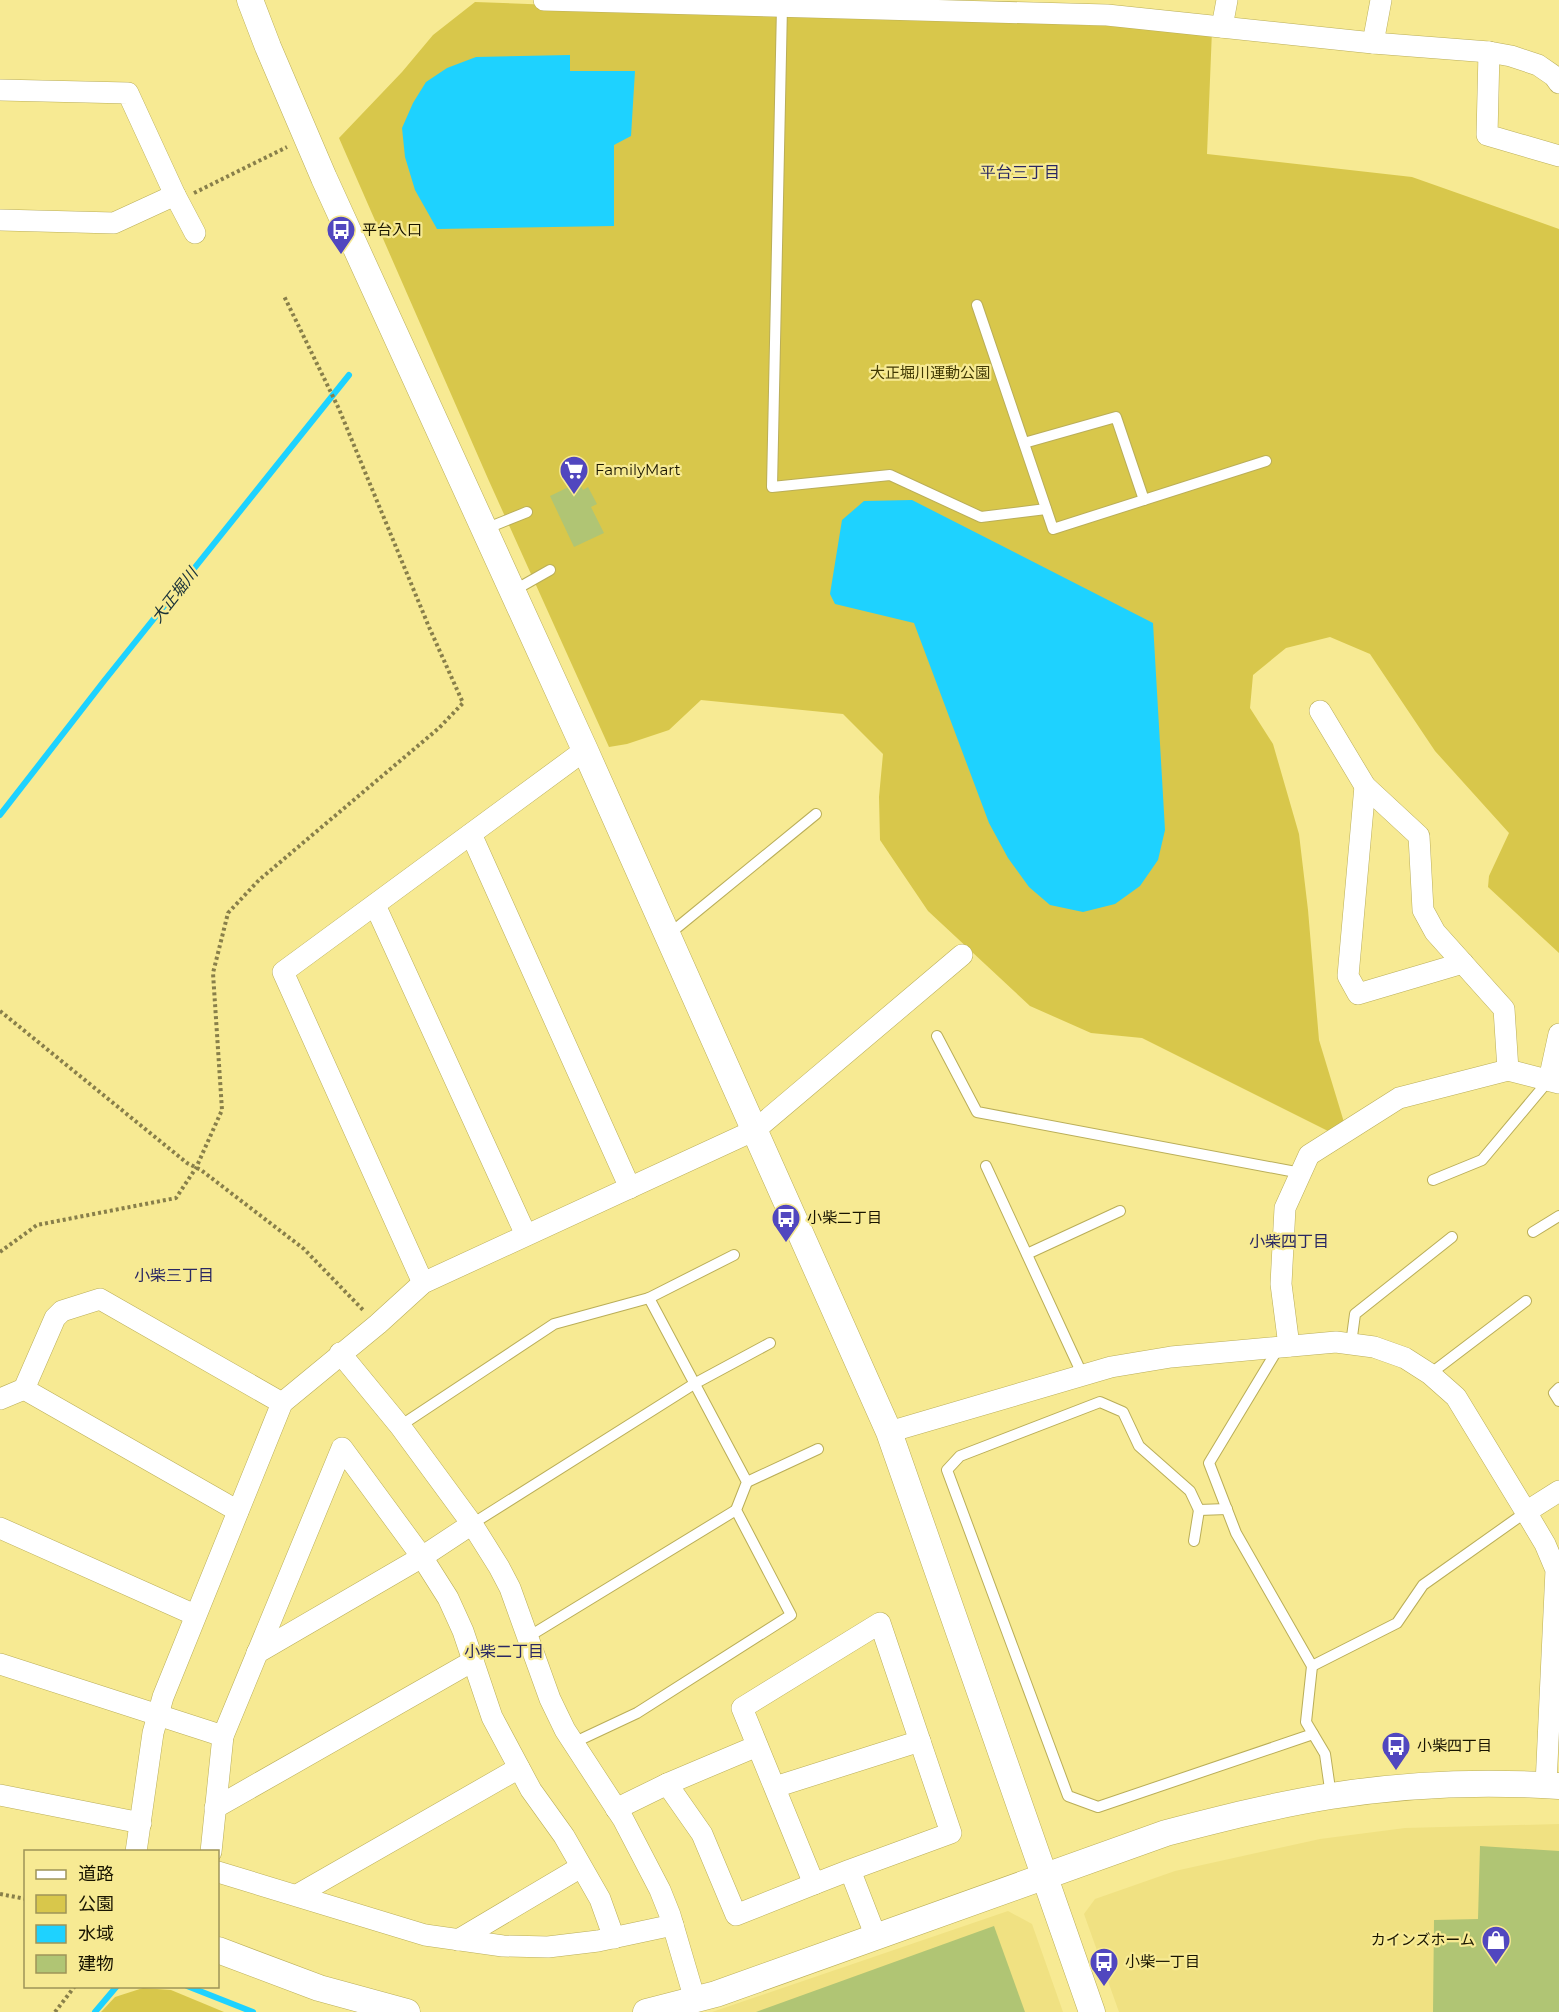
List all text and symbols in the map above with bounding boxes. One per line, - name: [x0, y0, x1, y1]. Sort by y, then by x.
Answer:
- district label: 平台三丁目: [980, 163, 1060, 182]
- bus stop icon: 平台入口: [325, 214, 357, 256]
- place label: 平台入口: [362, 220, 422, 239]
- park label: 大正堀川運動公園: [870, 363, 990, 382]
- supermarket icon: FamilyMart: [558, 454, 590, 496]
- place label: FamilyMart: [595, 460, 681, 479]
- water label: 大正堀川: [147, 563, 203, 626]
- bus stop icon: 小柴二丁目: [770, 1202, 802, 1244]
- place label: 小柴二丁目: [807, 1208, 882, 1227]
- district label: 小柴四丁目: [1249, 1232, 1329, 1251]
- district label: 小柴三丁目: [134, 1266, 214, 1285]
- district label: 小柴二丁目: [464, 1642, 544, 1661]
- bus stop icon: 小柴四丁目: [1380, 1730, 1412, 1772]
- place label: 小柴四丁目: [1417, 1736, 1492, 1755]
- legend: [24, 1850, 219, 1988]
- text: 道路: [78, 1863, 114, 1885]
- text: 公園: [78, 1893, 114, 1915]
- text: 水域: [78, 1923, 114, 1945]
- shop icon: カインズホーム: [1480, 1924, 1512, 1966]
- place label: カインズホーム: [1371, 1930, 1475, 1949]
- bus stop icon: 小柴一丁目: [1088, 1946, 1120, 1988]
- place label: 小柴一丁目: [1125, 1952, 1200, 1971]
- text: 建物: [78, 1953, 114, 1975]

